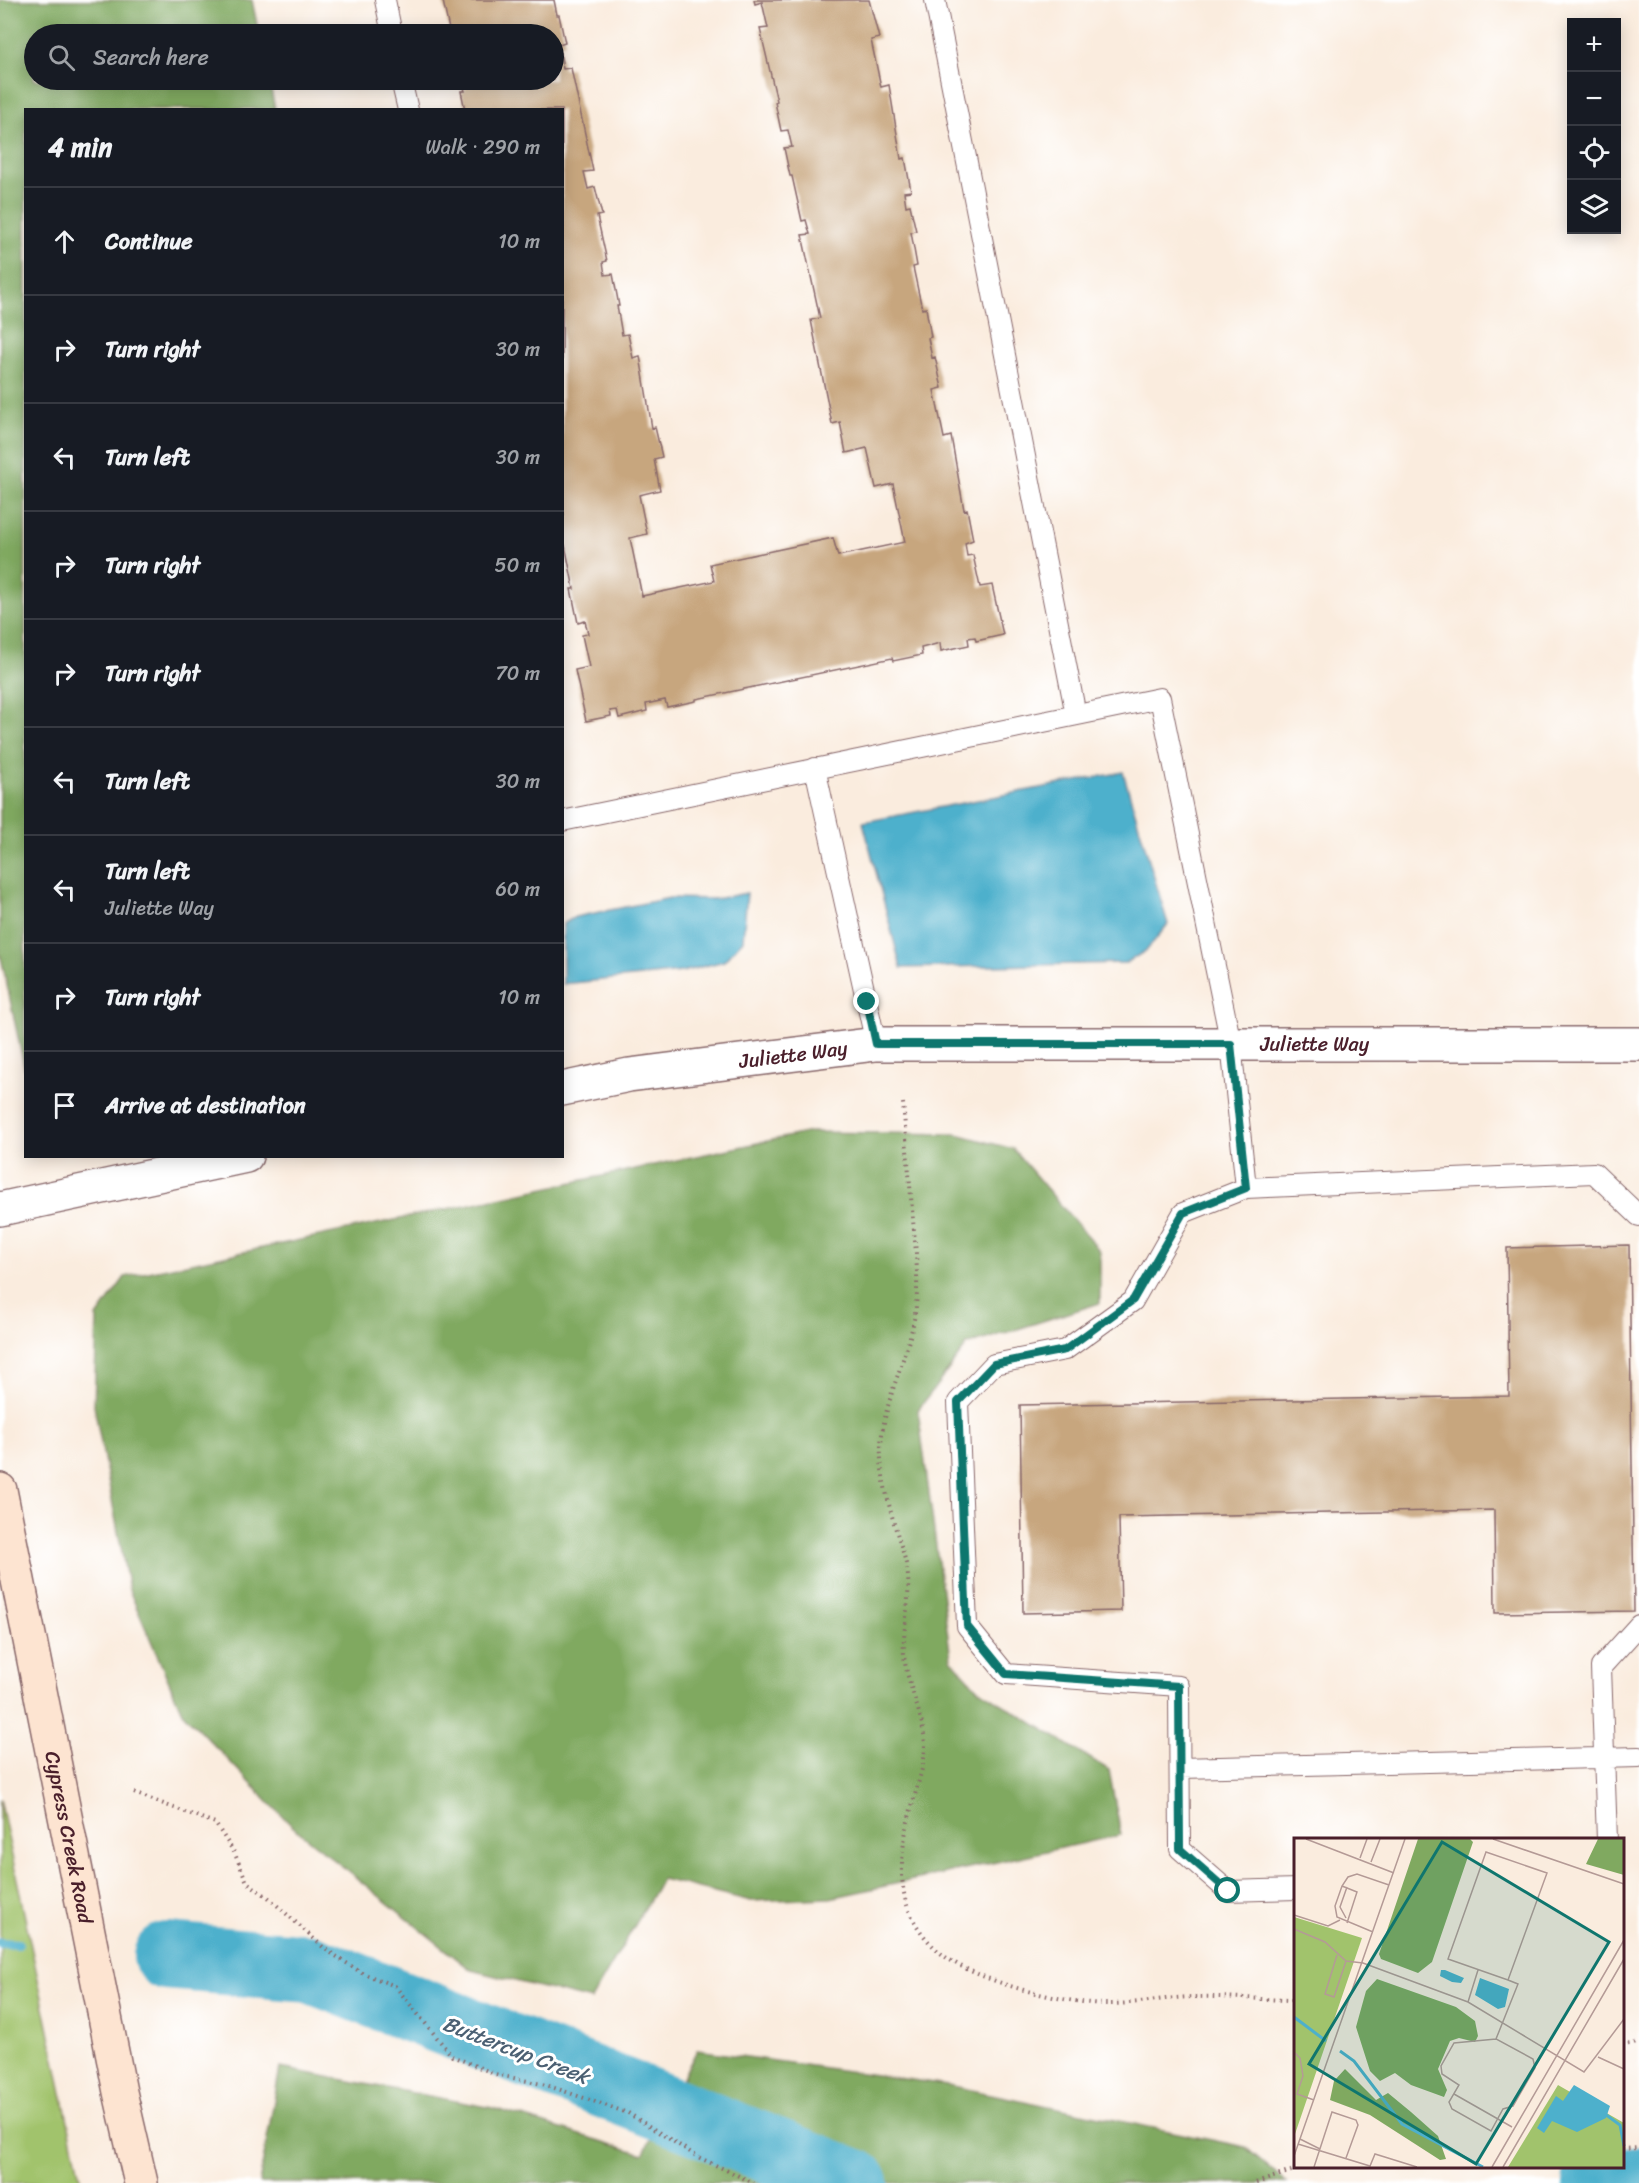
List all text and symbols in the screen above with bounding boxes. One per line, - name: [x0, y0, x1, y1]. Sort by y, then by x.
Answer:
- map controls: [1567, 18, 1621, 234]
- button: +: [1567, 18, 1621, 72]
- search box: [24, 24, 564, 90]
- text: Search here: [93, 38, 209, 77]
- icon: search: [45, 41, 78, 74]
- button: −: [1567, 72, 1621, 126]
- text: 4 min: [48, 124, 112, 170]
- button: locate: [1567, 126, 1621, 180]
- text: Walk · 290 m: [425, 130, 540, 165]
- button: layers: [1567, 180, 1621, 234]
- text: Continue: [105, 222, 193, 261]
- text: 10 m: [498, 224, 540, 259]
- icon: ahead: [48, 225, 81, 258]
- text: Turn right: [105, 330, 200, 369]
- text: 30 m: [496, 332, 540, 367]
- icon: right: [48, 333, 81, 366]
- text: Turn left: [105, 438, 190, 477]
- text: 30 m: [496, 440, 540, 475]
- icon: left: [48, 441, 81, 474]
- text: Turn right: [105, 546, 200, 585]
- text: 50 m: [495, 548, 540, 583]
- icon: right: [48, 549, 81, 582]
- text: Turn right: [105, 654, 200, 693]
- text: 70 m: [495, 656, 540, 691]
- icon: right: [48, 657, 81, 690]
- text: Turn left: [105, 762, 190, 801]
- text: 30 m: [496, 764, 540, 799]
- icon: left: [48, 765, 81, 798]
- text: Turn left: [105, 852, 190, 891]
- text: 60 m: [495, 872, 540, 907]
- icon: left: [48, 873, 81, 906]
- text: Juliette Way: [105, 891, 214, 926]
- text: Turn right: [105, 978, 200, 1017]
- text: 10 m: [498, 980, 540, 1015]
- icon: right: [48, 981, 81, 1014]
- route end: [853, 988, 879, 1014]
- street label: Juliette Way: [1259, 1027, 1370, 1062]
- street label: Juliette Way: [736, 1030, 850, 1079]
- text: Arrive at destination: [105, 1086, 306, 1125]
- icon: arrive: [48, 1089, 81, 1122]
- street label: Cypress Creek Road: [35, 1748, 104, 1928]
- inset map: [1294, 1838, 1624, 2168]
- route start: [1214, 1877, 1240, 1903]
- water label: Buttercup Creek: [437, 2005, 597, 2096]

